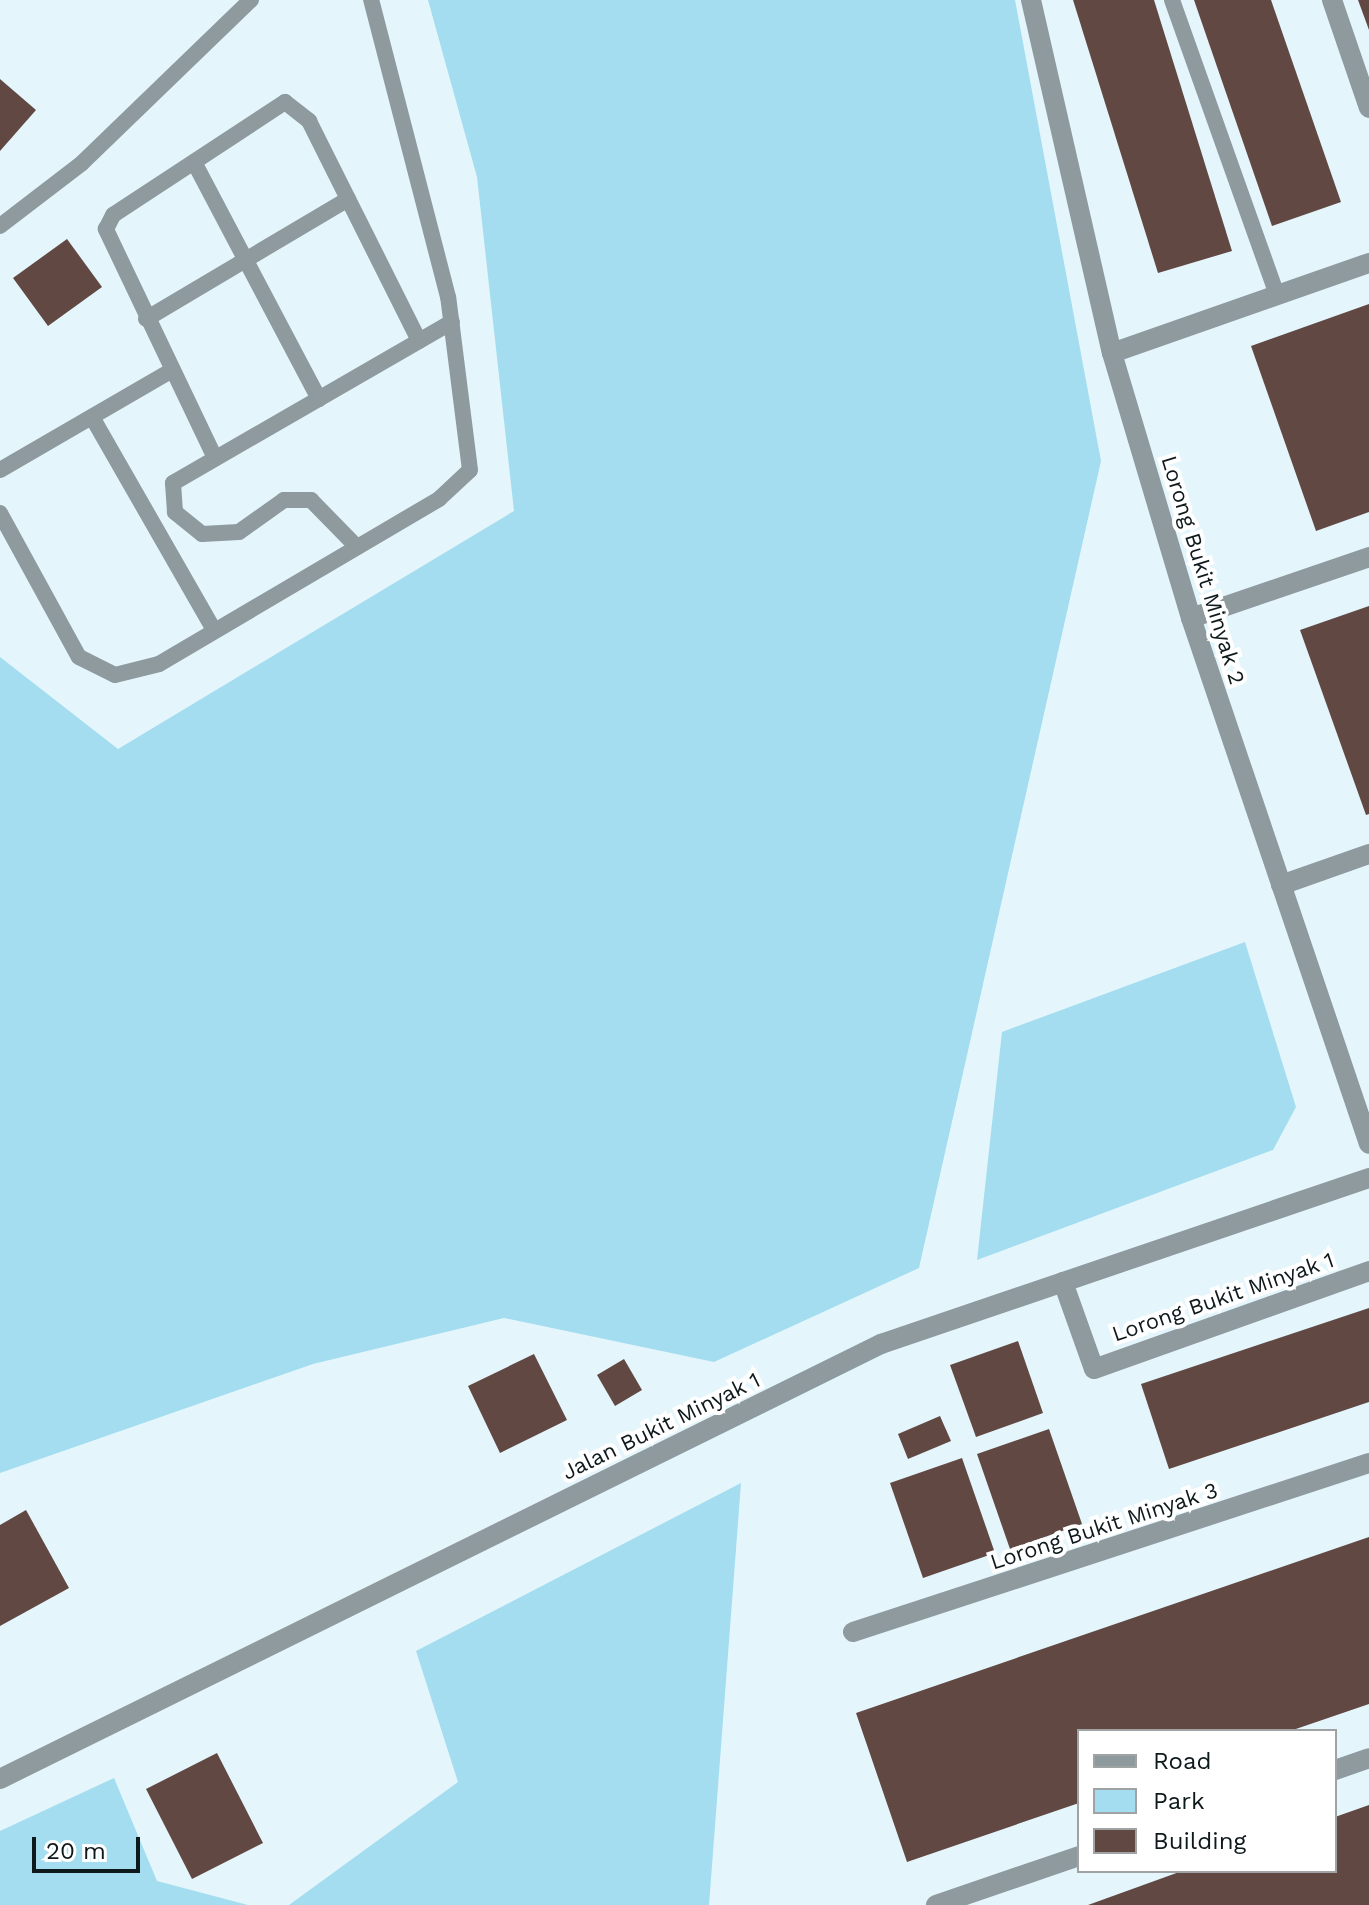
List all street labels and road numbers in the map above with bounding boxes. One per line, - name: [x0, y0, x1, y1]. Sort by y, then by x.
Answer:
- street label: Lorong Bukit Minyak 2: [1156, 452, 1250, 688]
- street label: Lorong Bukit Minyak 1: [1108, 1246, 1338, 1348]
- street label: Jalan Bukit Minyak 1: [557, 1366, 765, 1486]
- street label: Lorong Bukit Minyak 3: [987, 1477, 1221, 1575]

